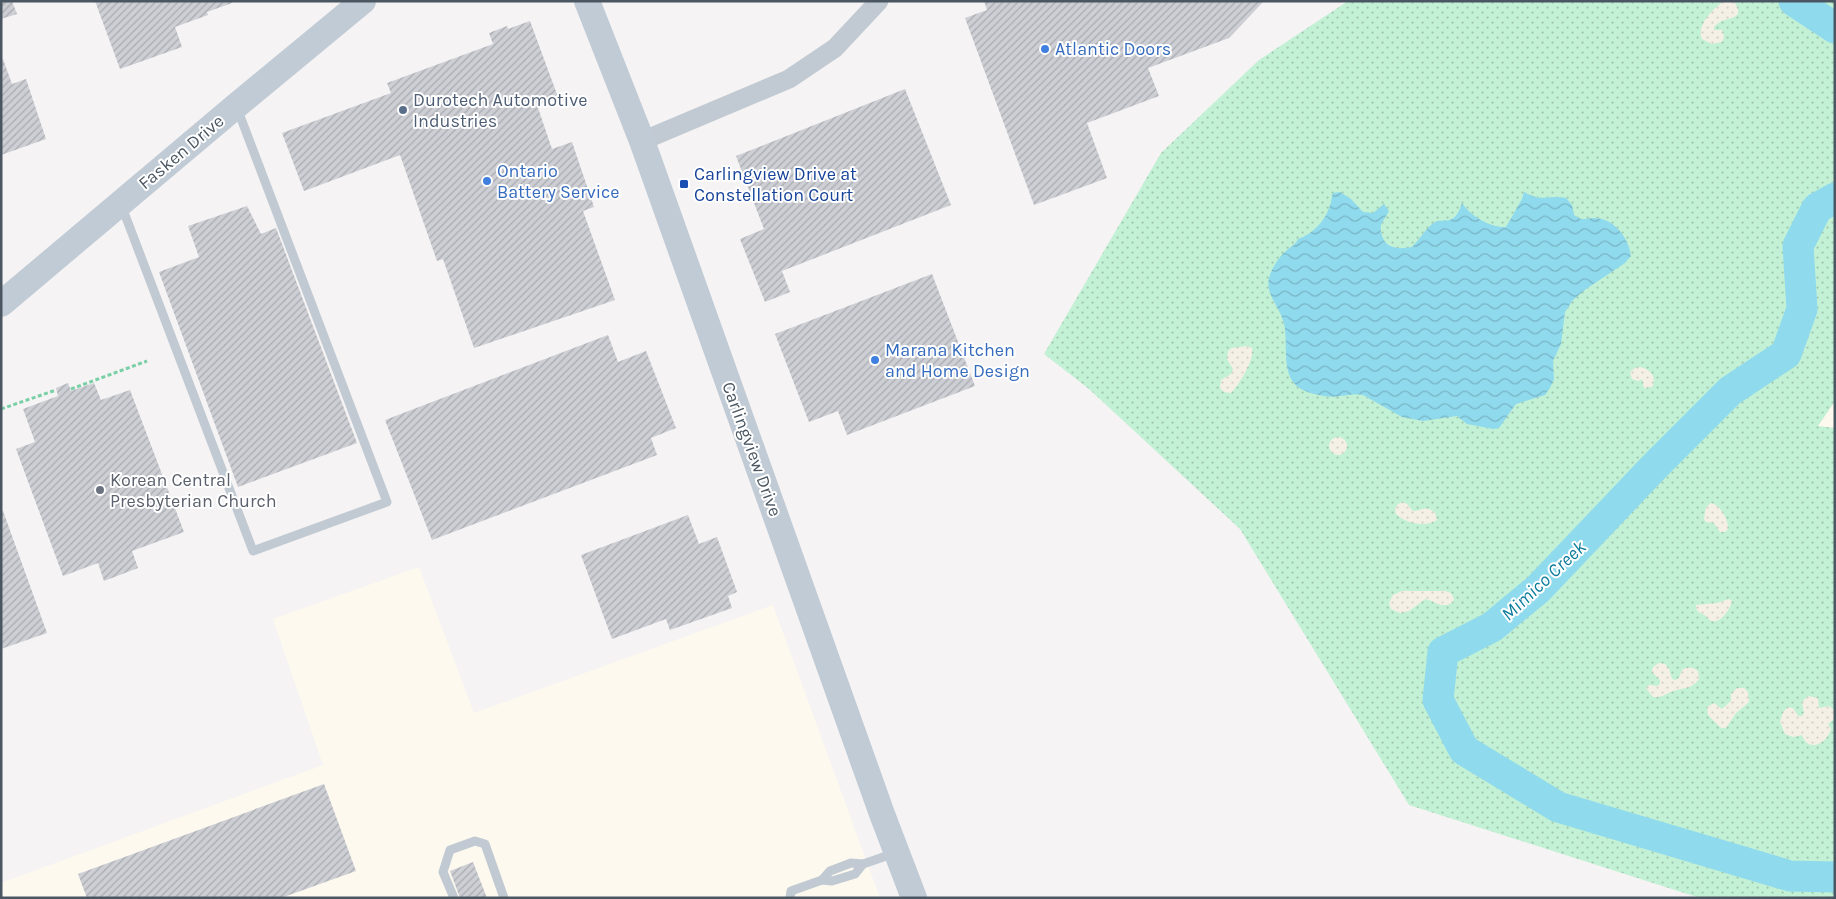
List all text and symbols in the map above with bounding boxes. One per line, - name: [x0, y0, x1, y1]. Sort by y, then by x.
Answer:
- place label: Atlantic Doors: [1055, 38, 1171, 60]
- marker: Atlantic Doors: [1039, 43, 1051, 55]
- place label: Durotech Automotive Industries: [413, 89, 588, 132]
- marker: Durotech Automotive Industries: [397, 104, 409, 116]
- street label: Fasken Drive: [134, 110, 228, 194]
- place label: Ontario Battery Service: [497, 160, 620, 203]
- place label: Carlingview Drive at Constellation Court: [694, 163, 857, 206]
- marker: Ontario Battery Service: [481, 175, 493, 187]
- marker: Carlingview Drive at Constellation Court: [678, 178, 690, 190]
- place label: Marana Kitchen and Home Design: [885, 339, 1030, 382]
- marker: Marana Kitchen and Home Design: [869, 354, 881, 366]
- street label: Carlingview Drive: [717, 379, 787, 519]
- place label: Korean Central Presbyterian Church: [110, 469, 277, 512]
- marker: Korean Central Presbyterian Church: [94, 484, 106, 496]
- water label: Mimico Creek: [1497, 536, 1591, 625]

